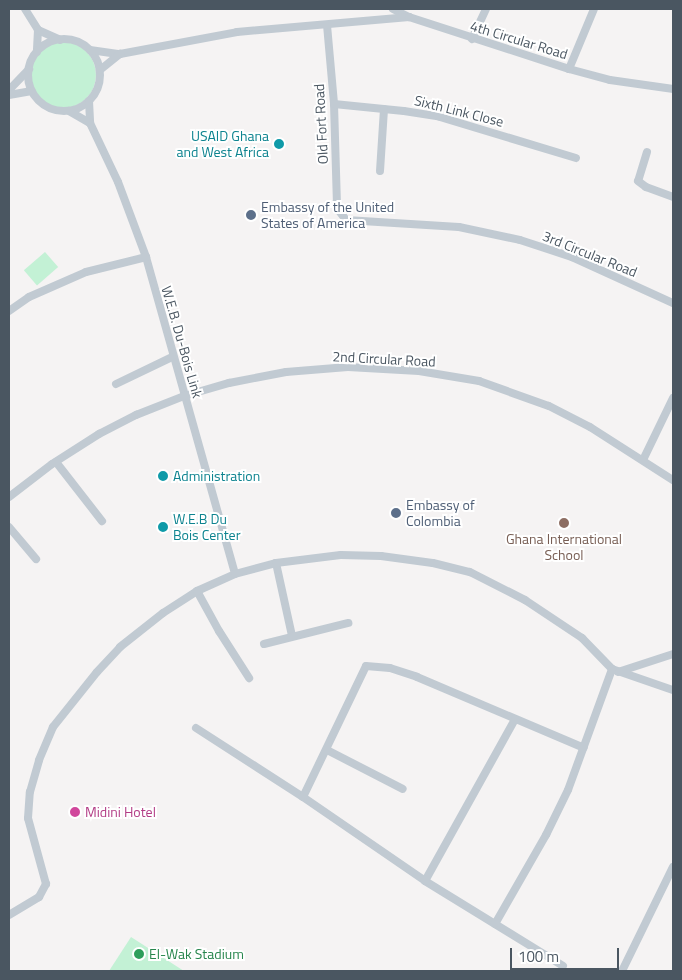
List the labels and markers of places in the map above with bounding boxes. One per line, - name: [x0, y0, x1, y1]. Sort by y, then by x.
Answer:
- place label: USAID Ghana and West Africa: [176, 128, 269, 160]
- marker: USAID Ghana and West Africa: [273, 138, 285, 150]
- place label: Embassy of the United States of America: [261, 199, 394, 232]
- marker: Embassy of the United States of America: [245, 209, 257, 221]
- place label: Administration: [173, 468, 260, 484]
- marker: Administration: [157, 470, 169, 482]
- place label: Embassy of Colombia: [406, 497, 475, 530]
- marker: Embassy of Colombia: [390, 507, 402, 519]
- place label: W.E.B Du Bois Center: [173, 511, 241, 544]
- marker: Ghana International School: [558, 517, 570, 529]
- marker: W.E.B Du Bois Center: [157, 521, 169, 533]
- place label: Ghana International School: [506, 531, 622, 564]
- place label: Midini Hotel: [85, 804, 156, 820]
- marker: Midini Hotel: [69, 806, 81, 818]
- place label: El-Wak Stadium: [149, 946, 244, 962]
- marker: El-Wak Stadium: [133, 948, 145, 960]

